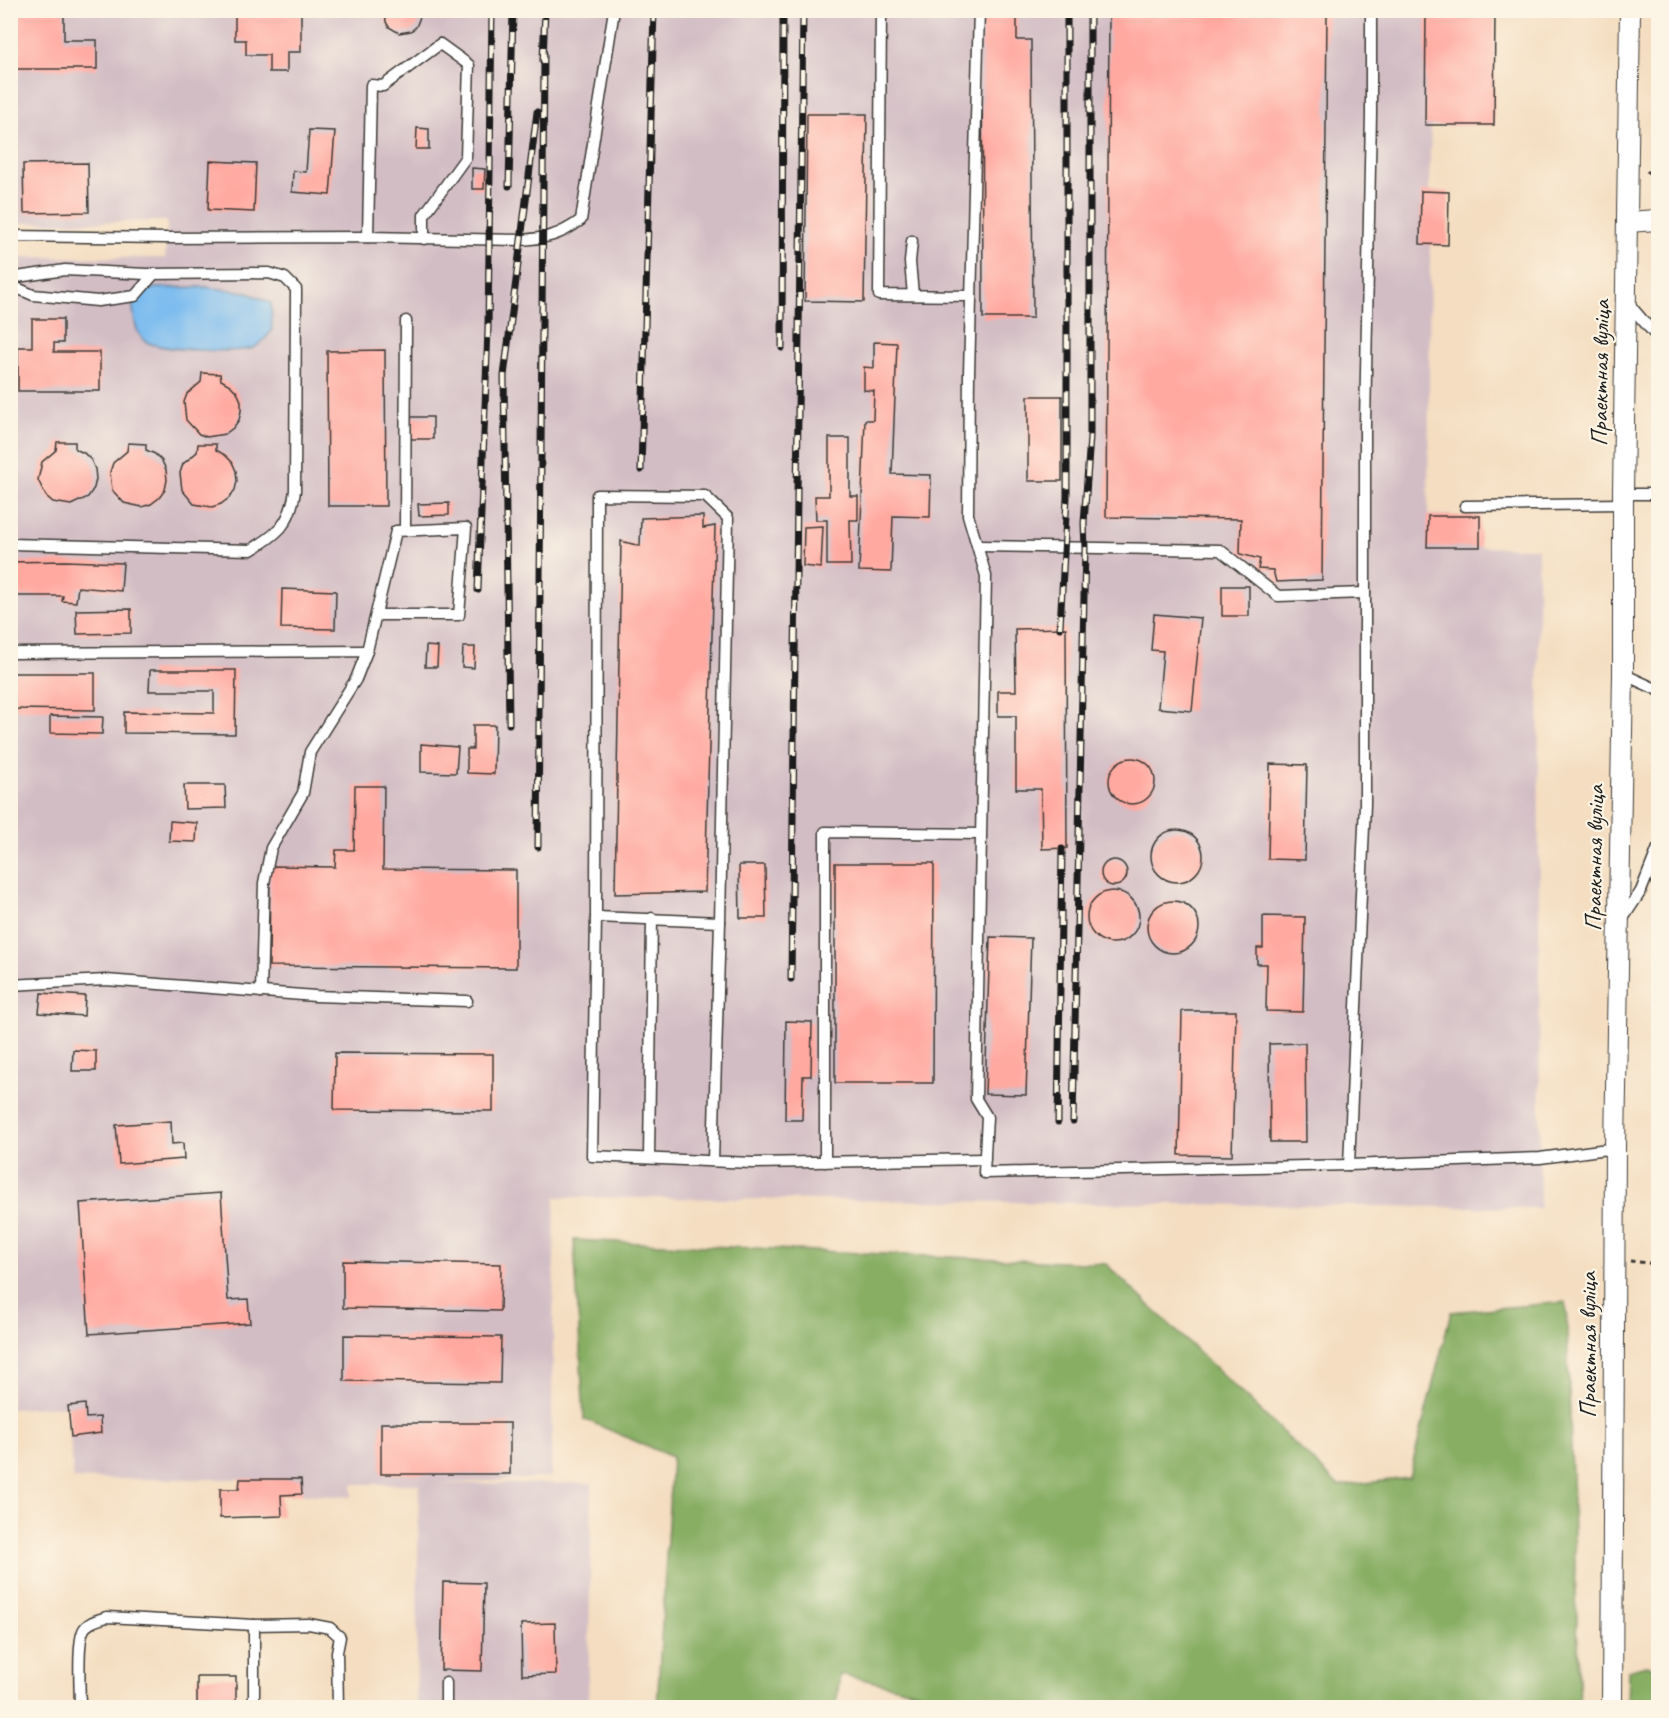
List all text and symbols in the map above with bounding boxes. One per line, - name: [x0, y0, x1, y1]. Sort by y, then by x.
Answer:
- street label: Праектная вуліца: [1584, 298, 1616, 446]
- street label: Праектная вуліца: [1578, 783, 1610, 931]
- street label: Праектная вуліца: [1573, 1270, 1603, 1418]

